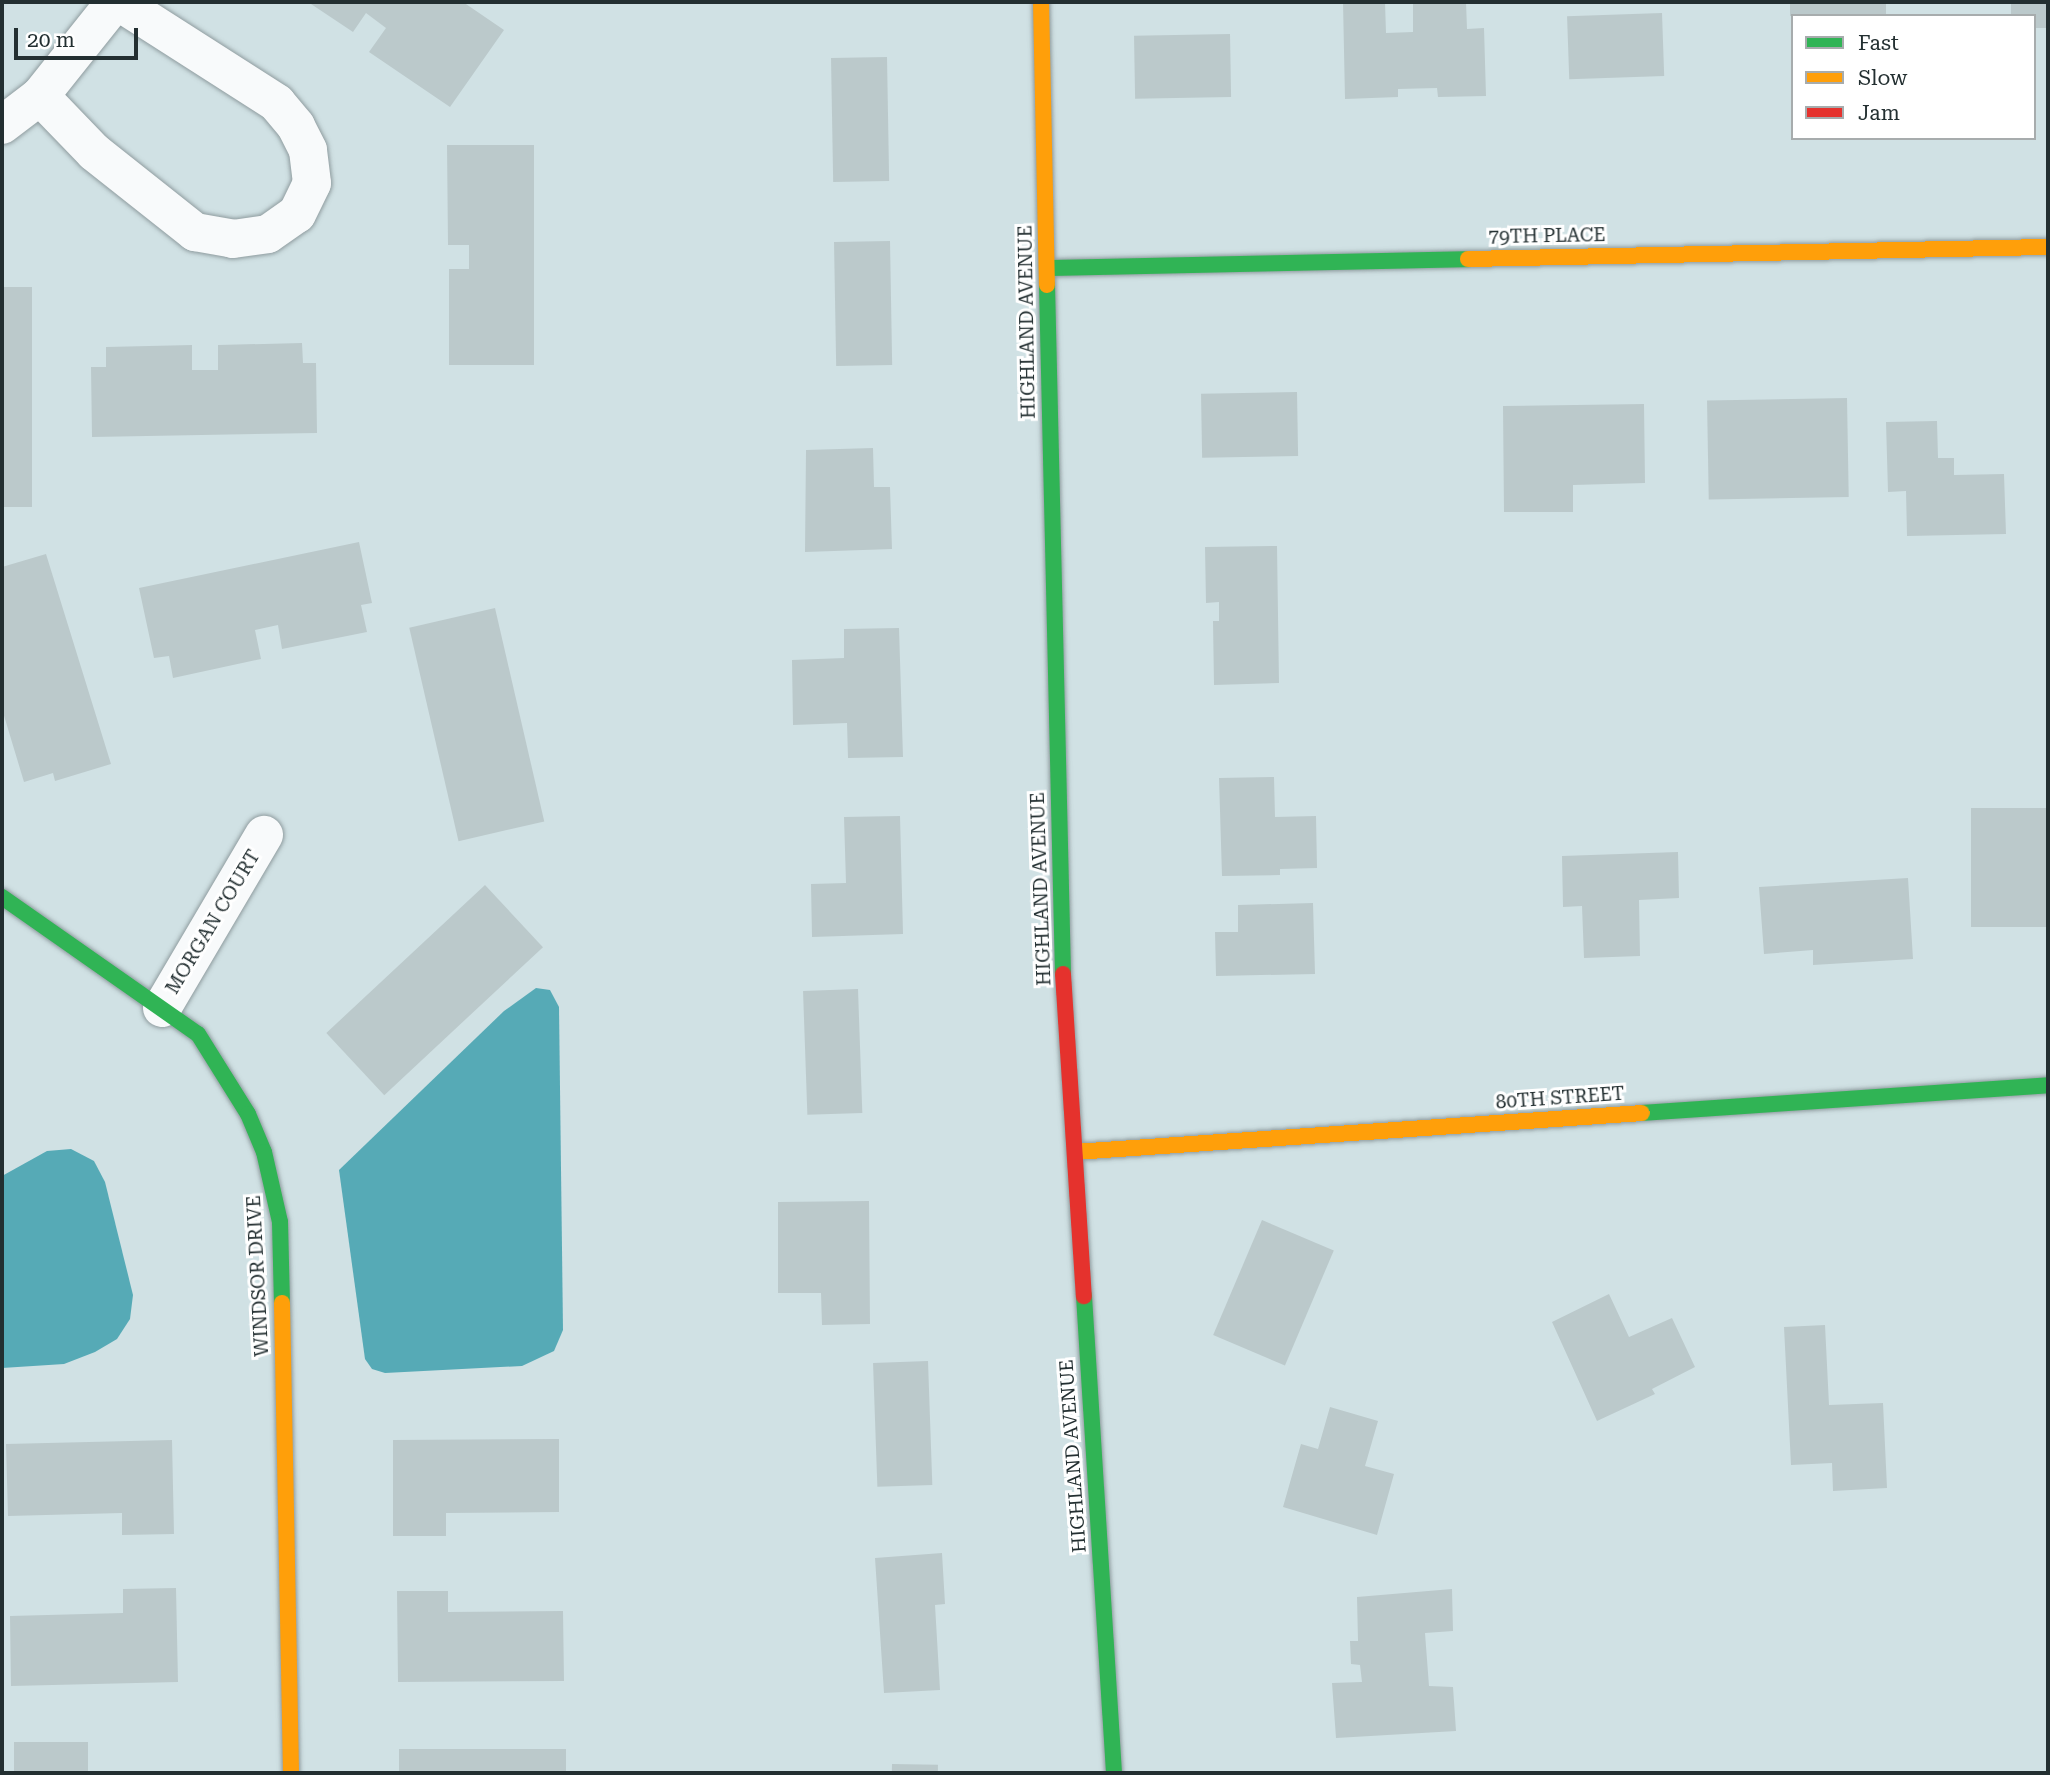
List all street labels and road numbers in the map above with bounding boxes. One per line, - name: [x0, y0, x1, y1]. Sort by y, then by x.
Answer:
- street label: 79TH PLACE: [1488, 224, 1606, 248]
- street label: HIGHLAND AVENUE: [1014, 225, 1040, 419]
- street label: HIGHLAND AVENUE: [1026, 792, 1056, 986]
- street label: MORGAN COURT: [161, 846, 265, 998]
- street label: 80TH STREET: [1495, 1082, 1625, 1114]
- street label: WINDSOR DRIVE: [242, 1195, 274, 1357]
- street label: HIGHLAND AVENUE: [1055, 1359, 1091, 1553]

